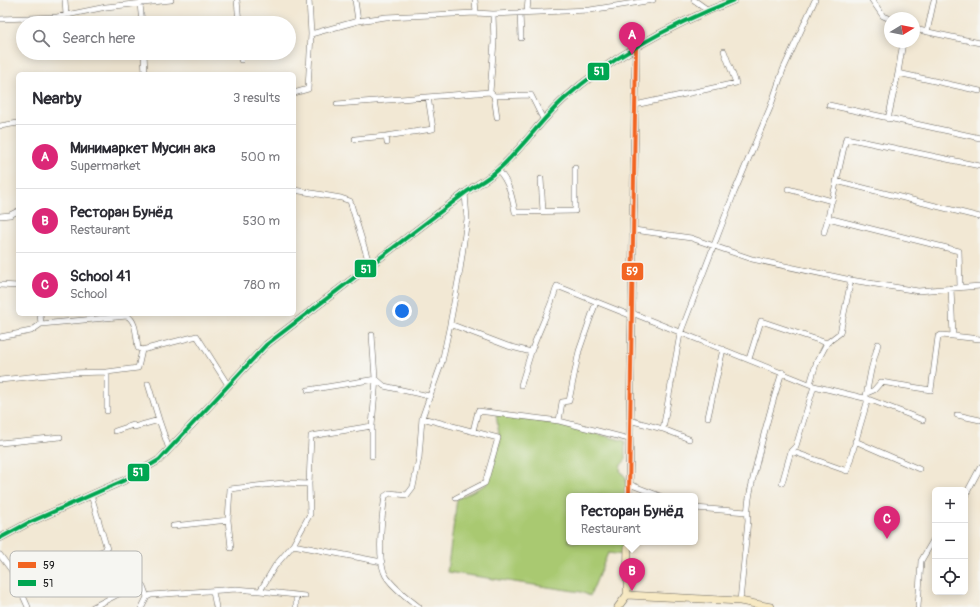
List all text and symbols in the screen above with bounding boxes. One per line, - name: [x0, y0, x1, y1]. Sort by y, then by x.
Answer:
- north arrow: [884, 12, 920, 48]
- search box: [16, 16, 296, 60]
- pin: A: [619, 22, 645, 55]
- icon: search: [30, 27, 52, 49]
- text: Search here: [62, 29, 135, 48]
- line badge: 51: [587, 62, 610, 81]
- text: 51: [594, 65, 604, 78]
- text: Nearby: [32, 88, 81, 109]
- text: 3 results: [233, 90, 280, 106]
- text: Минимаркет Мусин ака: [70, 139, 215, 158]
- text: A: [41, 149, 49, 165]
- text: 500 m: [241, 149, 280, 165]
- text: Supermarket: [70, 158, 141, 174]
- text: Ресторан Бунёд: [70, 203, 173, 222]
- text: B: [41, 213, 49, 229]
- text: 530 m: [242, 213, 280, 229]
- text: Restaurant: [70, 222, 130, 238]
- line badge: 51: [354, 259, 377, 278]
- line badge: 59: [621, 262, 644, 281]
- text: 51: [361, 263, 371, 276]
- text: 59: [626, 265, 638, 278]
- text: School 41: [70, 267, 131, 286]
- text: C: [41, 277, 49, 293]
- text: 780 m: [243, 277, 280, 293]
- text: School: [70, 286, 107, 302]
- your location: [392, 301, 412, 321]
- line badge: 51: [127, 463, 150, 482]
- text: 51: [133, 466, 143, 479]
- map controls: [932, 487, 968, 595]
- button: +: [932, 487, 968, 523]
- popup: [566, 493, 698, 545]
- text: Ресторан Бунёд: [581, 502, 683, 521]
- pin: C: [874, 506, 900, 539]
- text: Restaurant: [581, 521, 641, 537]
- button: −: [932, 523, 968, 559]
- legend: [10, 551, 142, 597]
- pin: B: [619, 558, 645, 591]
- text: 59: [43, 559, 55, 572]
- button: locate: [932, 559, 968, 595]
- text: 51: [43, 577, 53, 590]

